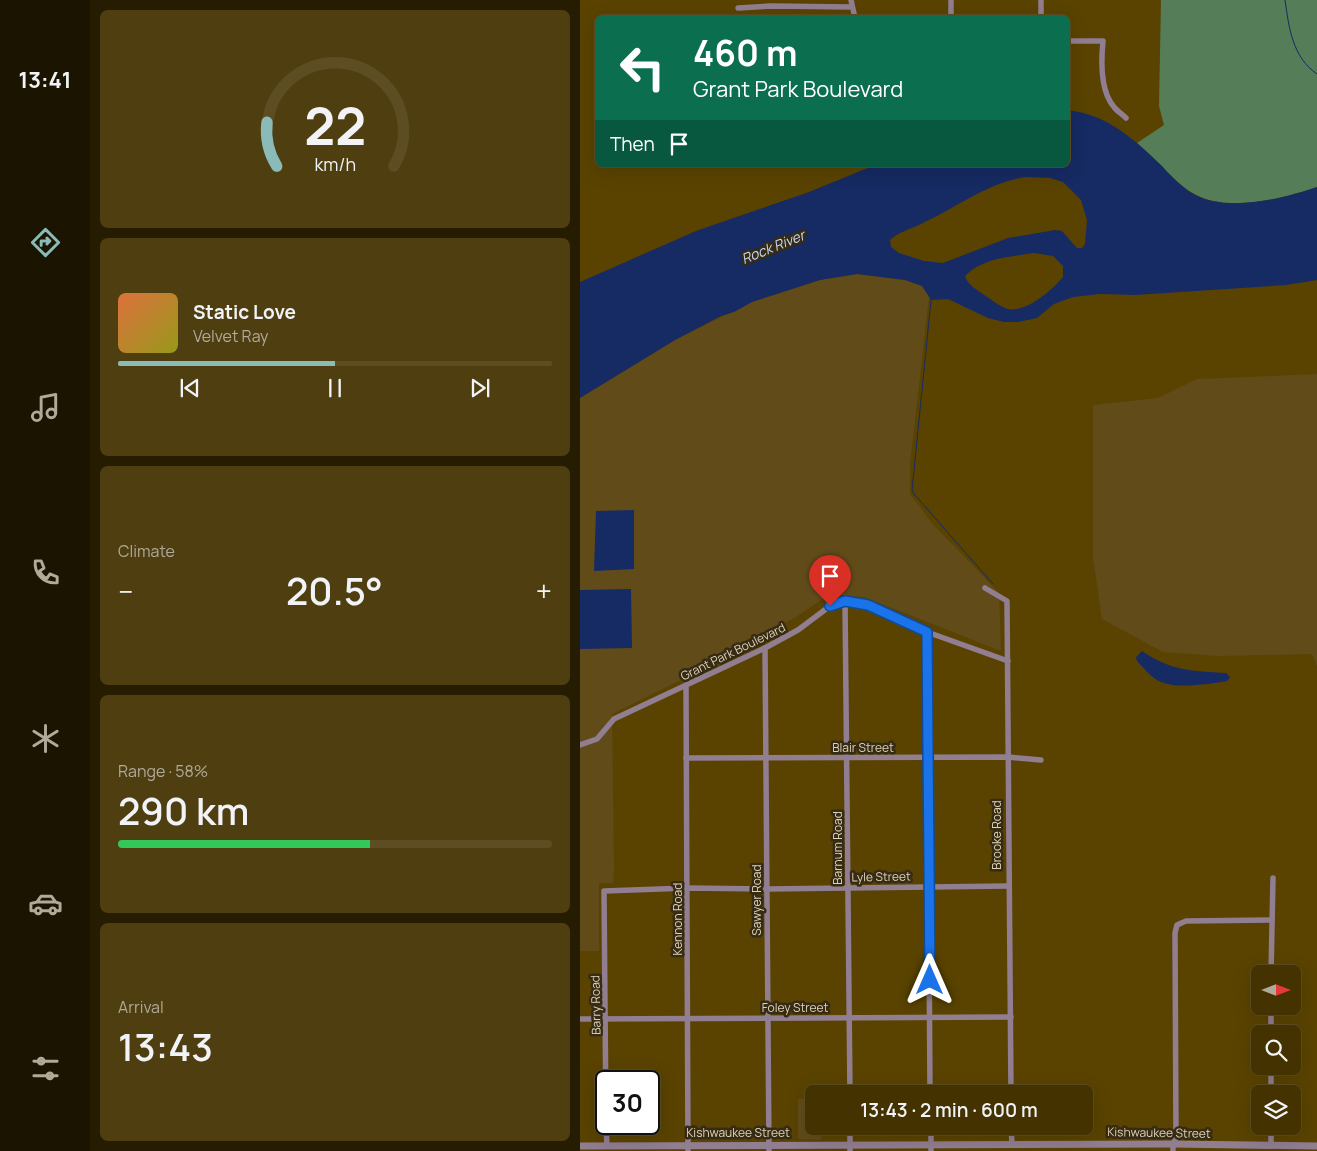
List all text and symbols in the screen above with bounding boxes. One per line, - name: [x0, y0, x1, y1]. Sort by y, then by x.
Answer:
- text: 460 m: [693, 29, 798, 77]
- icon: left: [610, 35, 675, 100]
- text: 13:41: [19, 65, 72, 95]
- text: Grant Park Boulevard: [693, 74, 903, 104]
- text: 22: [304, 90, 366, 161]
- icon: arrive: [665, 130, 693, 158]
- text: Then: [610, 131, 655, 157]
- text: km/h: [314, 152, 356, 176]
- water label: Rock River: [738, 224, 809, 268]
- icon: directions: [28, 225, 63, 260]
- text: Static Love: [193, 299, 296, 325]
- text: Velvet Ray: [193, 325, 269, 347]
- icon: previous: [176, 374, 204, 402]
- icon: pause: [321, 374, 349, 402]
- icon: next: [466, 374, 494, 402]
- icon: music: [28, 390, 63, 425]
- text: Climate: [118, 540, 175, 562]
- icon: phone: [28, 555, 63, 590]
- pin: [809, 555, 851, 606]
- icon: arrive: [816, 562, 844, 590]
- text: 20.5°: [286, 564, 383, 616]
- text: −: [118, 572, 133, 610]
- text: +: [536, 572, 552, 610]
- street label: Grant Park Boulevard: [677, 619, 788, 684]
- icon: climate: [28, 721, 63, 756]
- street label: Blair Street: [832, 739, 894, 756]
- text: Range · 58%: [118, 760, 208, 782]
- text: 290 km: [118, 784, 249, 836]
- street label: Brooke Road: [988, 800, 1005, 870]
- street label: Barnum Road: [829, 811, 846, 885]
- street label: Sawyer Road: [748, 864, 765, 936]
- street label: Lyle Street: [851, 867, 911, 886]
- street label: Kennon Road: [669, 883, 686, 955]
- icon: car: [28, 886, 63, 921]
- position arrow: [903, 953, 955, 1005]
- north arrow: [1251, 965, 1301, 1015]
- map controls: [1251, 965, 1301, 1135]
- street label: Barry Road: [586, 975, 605, 1035]
- text: Arrival: [118, 996, 164, 1018]
- street label: Foley Street: [762, 999, 829, 1016]
- text: 13:43: [118, 1020, 213, 1072]
- button: search: [1251, 1025, 1301, 1075]
- icon: filters: [28, 1051, 63, 1086]
- speed limit sign: 30: [595, 1070, 660, 1135]
- button: layers: [1251, 1085, 1301, 1135]
- text: 13:43 · 2 min · 600 m: [860, 1097, 1038, 1123]
- street label: Kishwaukee Street: [1107, 1123, 1211, 1142]
- street label: Kishwaukee Street: [686, 1124, 790, 1141]

